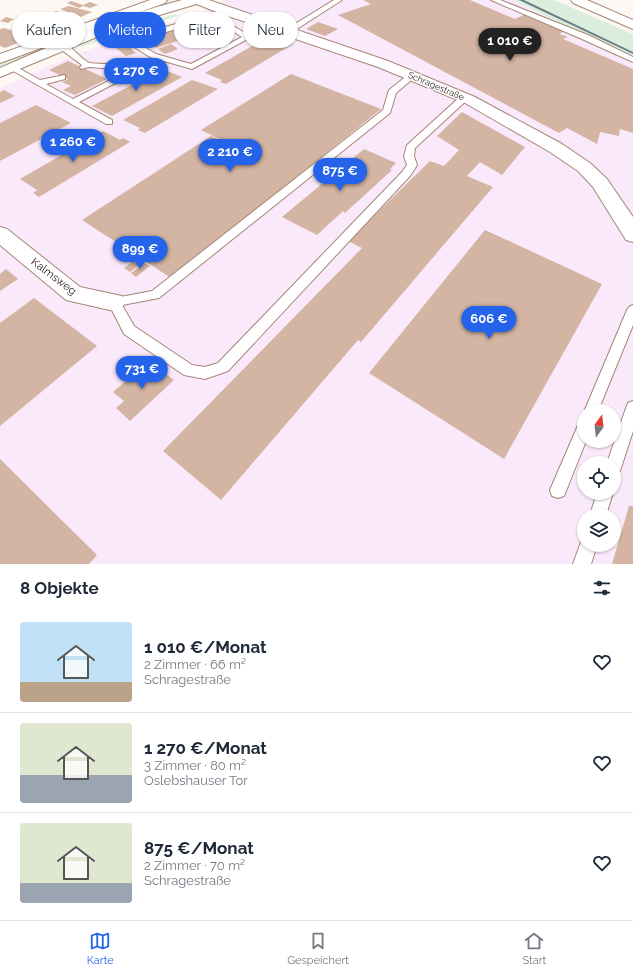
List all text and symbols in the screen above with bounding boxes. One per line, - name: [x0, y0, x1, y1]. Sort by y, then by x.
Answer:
- chip: Kaufen: [12, 12, 86, 48]
- chip: Mieten: [94, 12, 166, 48]
- chip: Filter: [174, 12, 235, 48]
- chip: Neu: [243, 12, 298, 48]
- pin: 1 010 €: [473, 28, 547, 62]
- text: 1 010 €: [487, 33, 533, 48]
- pin: 1 270 €: [99, 58, 173, 92]
- text: 1 270 €: [113, 63, 159, 78]
- street label: Schragestraße: [406, 70, 466, 103]
- pin: 1 260 €: [36, 129, 110, 163]
- text: 1 260 €: [50, 134, 96, 149]
- pin: 2 210 €: [193, 139, 267, 173]
- text: 2 210 €: [207, 144, 253, 159]
- pin: 875 €: [312, 158, 368, 192]
- text: 875 €: [322, 163, 358, 178]
- pin: 899 €: [112, 236, 168, 270]
- text: 899 €: [122, 241, 158, 256]
- street label: Kalmsweg: [28, 255, 79, 298]
- pin: 606 €: [461, 306, 517, 340]
- text: 606 €: [470, 311, 508, 326]
- pin: 731 €: [114, 356, 170, 390]
- text: 731 €: [125, 361, 159, 376]
- north arrow: [577, 404, 621, 448]
- map controls: [577, 404, 621, 552]
- button: locate: [577, 456, 621, 500]
- button: layers: [577, 508, 621, 552]
- icon: filters: [591, 577, 613, 599]
- text: 8 Objekte: [20, 578, 99, 598]
- text: 1 010 €/Monat: [144, 637, 267, 657]
- icon: home: [52, 638, 100, 686]
- icon: heart: [591, 651, 613, 673]
- text: 2 Zimmer · 66 m²: [144, 657, 246, 672]
- text: Schragestraße: [144, 672, 231, 687]
- text: 1 270 €/Monat: [144, 738, 267, 758]
- icon: home: [52, 739, 100, 787]
- icon: heart: [591, 752, 613, 774]
- text: 3 Zimmer · 80 m²: [144, 758, 246, 773]
- text: Oslebshauser Tor: [144, 773, 248, 788]
- text: 875 €/Monat: [144, 838, 254, 858]
- icon: home: [52, 839, 100, 887]
- icon: heart: [591, 852, 613, 874]
- text: 2 Zimmer · 70 m²: [144, 858, 245, 873]
- text: Schragestraße: [144, 873, 231, 888]
- tab: Karte: [87, 930, 114, 967]
- tab: Gespeichert: [287, 930, 349, 967]
- tab: Start: [522, 930, 546, 967]

